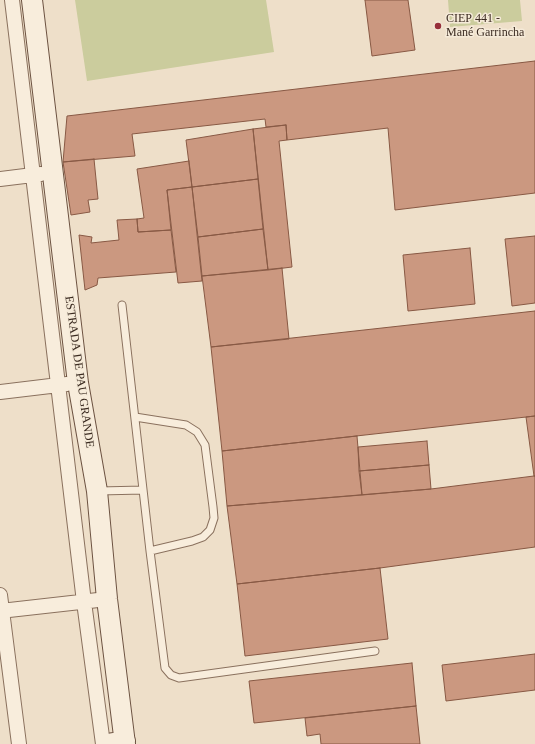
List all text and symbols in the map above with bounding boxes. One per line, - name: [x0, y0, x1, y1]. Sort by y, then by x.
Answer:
- place label: CIEP 441 - Mané Garrincha: [446, 12, 524, 40]
- marker: CIEP 441 - Mané Garrincha: [433, 21, 443, 31]
- street label: ESTRADA DE PAU GRANDE: [61, 295, 97, 449]

